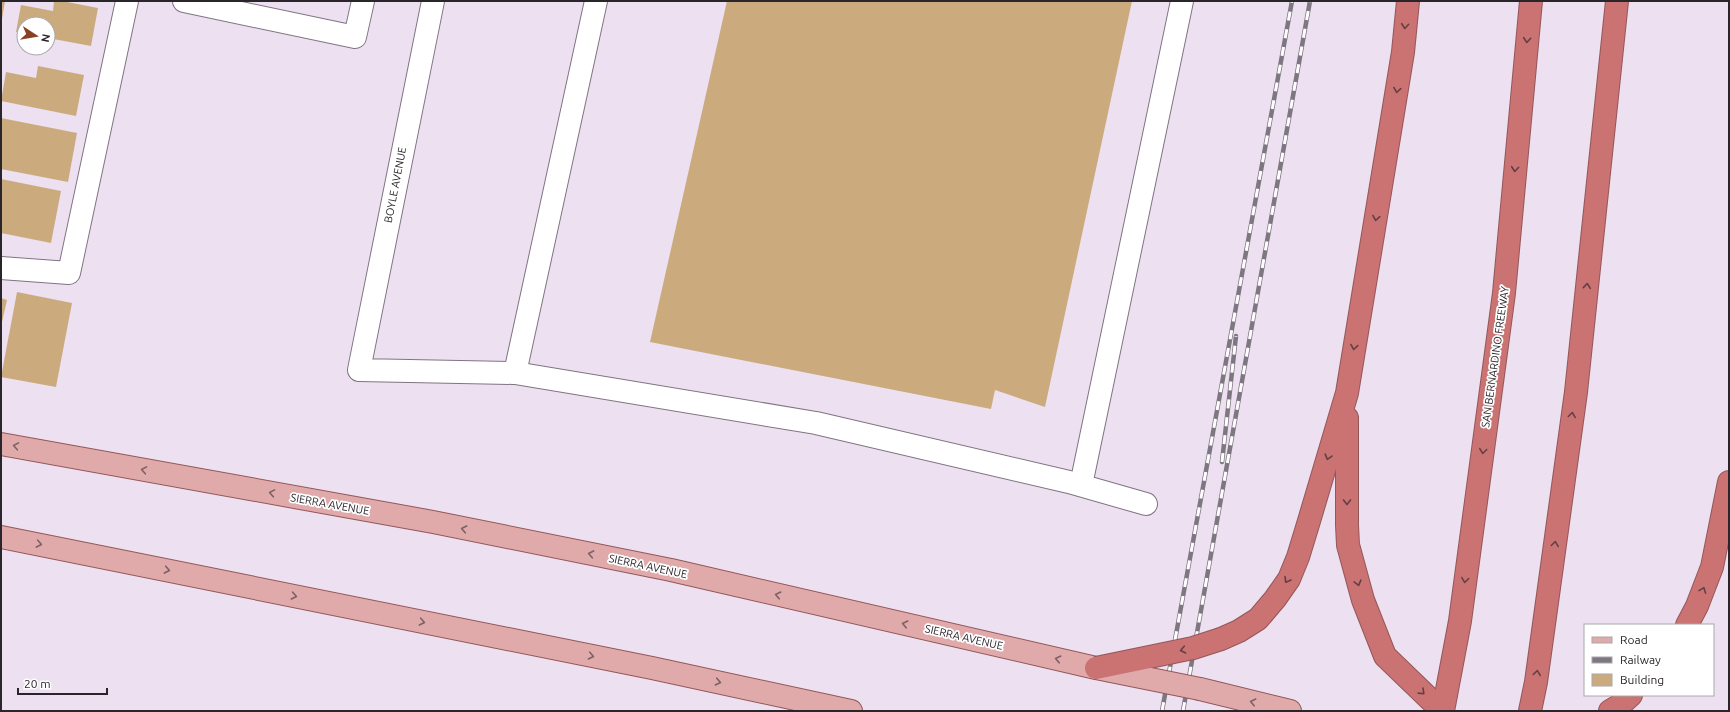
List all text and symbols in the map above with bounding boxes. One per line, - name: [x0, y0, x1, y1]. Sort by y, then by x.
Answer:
- north arrow: [16, 16, 56, 56]
- one-way arrow: [1401, 23, 1410, 29]
- text: N: [39, 33, 53, 43]
- one-way arrow: [1523, 37, 1532, 43]
- one-way arrow: [1393, 87, 1402, 93]
- street label: BOYLE AVENUE: [382, 146, 408, 224]
- one-way arrow: [1511, 166, 1520, 172]
- one-way arrow: [1372, 215, 1380, 221]
- one-way arrow: [1582, 283, 1591, 289]
- street label: SAN BERNARDINO FREEWAY: [1479, 285, 1511, 428]
- one-way arrow: [1351, 344, 1359, 350]
- one-way arrow: [1568, 412, 1577, 418]
- one-way arrow: [13, 443, 19, 451]
- one-way arrow: [1479, 448, 1488, 454]
- one-way arrow: [1324, 453, 1333, 460]
- one-way arrow: [141, 466, 147, 474]
- one-way arrow: [269, 489, 275, 498]
- street label: SIERRA AVENUE: [290, 491, 370, 517]
- one-way arrow: [1343, 499, 1351, 505]
- one-way arrow: [461, 525, 467, 533]
- one-way arrow: [36, 540, 42, 548]
- one-way arrow: [1550, 541, 1559, 547]
- one-way arrow: [588, 551, 594, 559]
- street label: SIERRA AVENUE: [608, 552, 688, 580]
- one-way arrow: [164, 566, 170, 574]
- one-way arrow: [1285, 576, 1292, 583]
- one-way arrow: [1461, 577, 1470, 583]
- one-way arrow: [1353, 579, 1362, 586]
- one-way arrow: [1698, 586, 1706, 594]
- one-way arrow: [291, 591, 297, 600]
- one-way arrow: [775, 591, 782, 599]
- one-way arrow: [418, 617, 425, 625]
- one-way arrow: [902, 620, 908, 628]
- street label: SIERRA AVENUE: [924, 622, 1004, 652]
- legend: [1584, 624, 1714, 696]
- text: Road: [1620, 633, 1648, 646]
- one-way arrow: [1180, 645, 1187, 653]
- one-way arrow: [587, 651, 594, 659]
- text: Railway: [1620, 653, 1661, 666]
- one-way arrow: [1054, 655, 1061, 663]
- scale bar: [18, 670, 107, 696]
- one-way arrow: [1532, 670, 1541, 676]
- text: Building: [1620, 673, 1664, 686]
- text: 20 m: [24, 677, 51, 690]
- one-way arrow: [715, 678, 721, 686]
- one-way arrow: [1417, 687, 1425, 695]
- one-way arrow: [1249, 698, 1256, 707]

